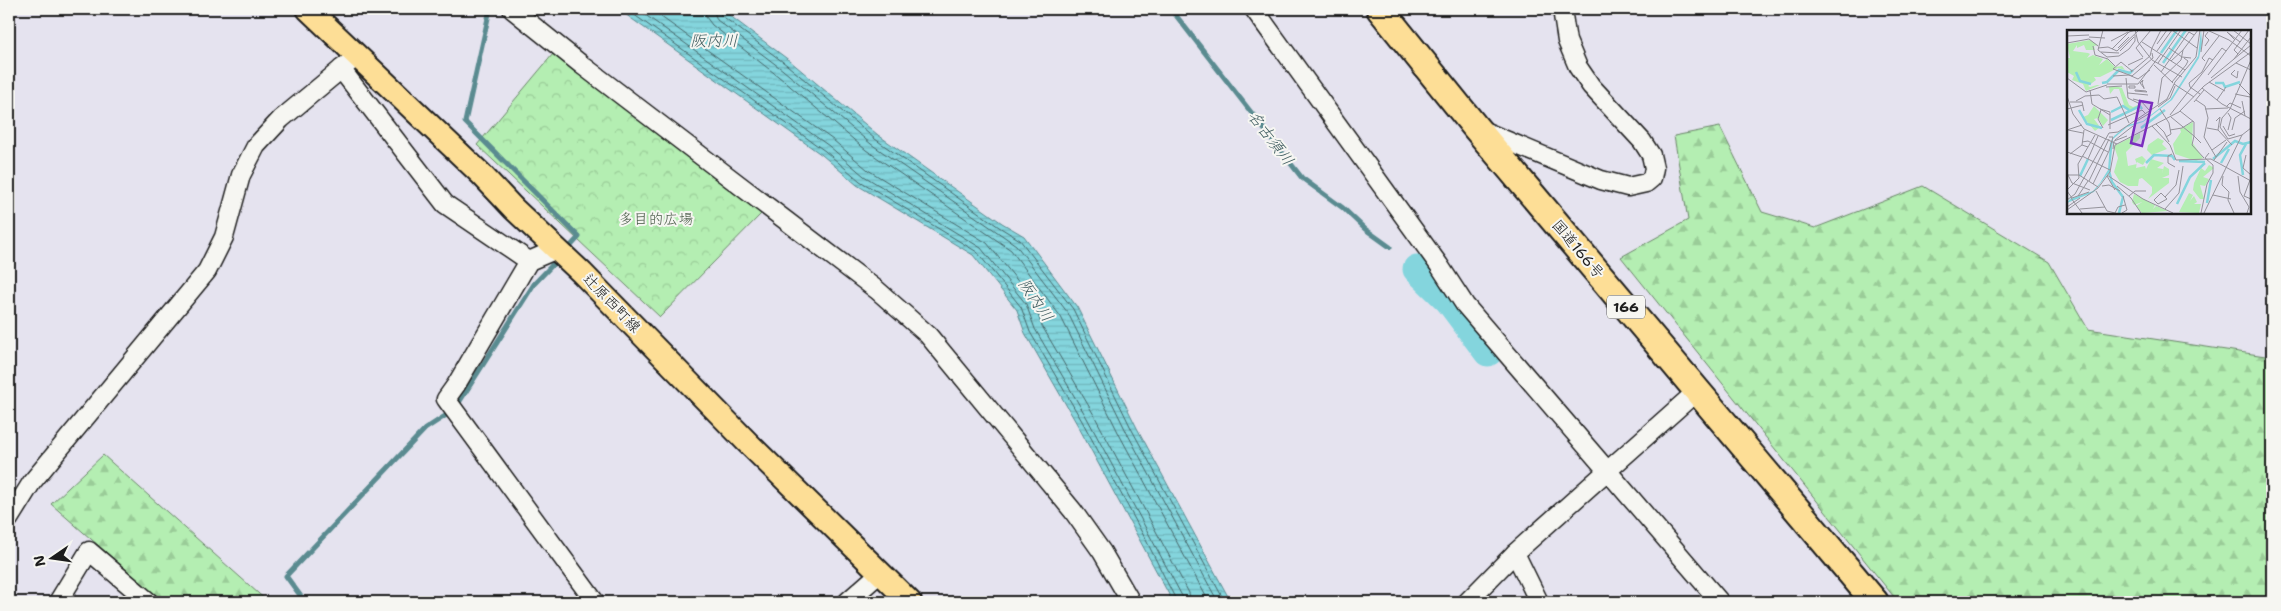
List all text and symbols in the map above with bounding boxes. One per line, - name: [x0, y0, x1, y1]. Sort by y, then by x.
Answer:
- water label: 阪内川: [690, 30, 738, 51]
- inset map: [2067, 30, 2251, 214]
- water label: 名古須川: [1243, 106, 1299, 170]
- park label: 多目的広場: [618, 209, 694, 229]
- street label: 国道166号: [1547, 215, 1609, 283]
- street label: 辻原西町線: [579, 269, 645, 337]
- water label: 阪内川: [1014, 274, 1058, 326]
- road number: 166: [1607, 296, 1645, 318]
- north arrow: [28, 534, 78, 584]
- text: N: [29, 553, 49, 568]

